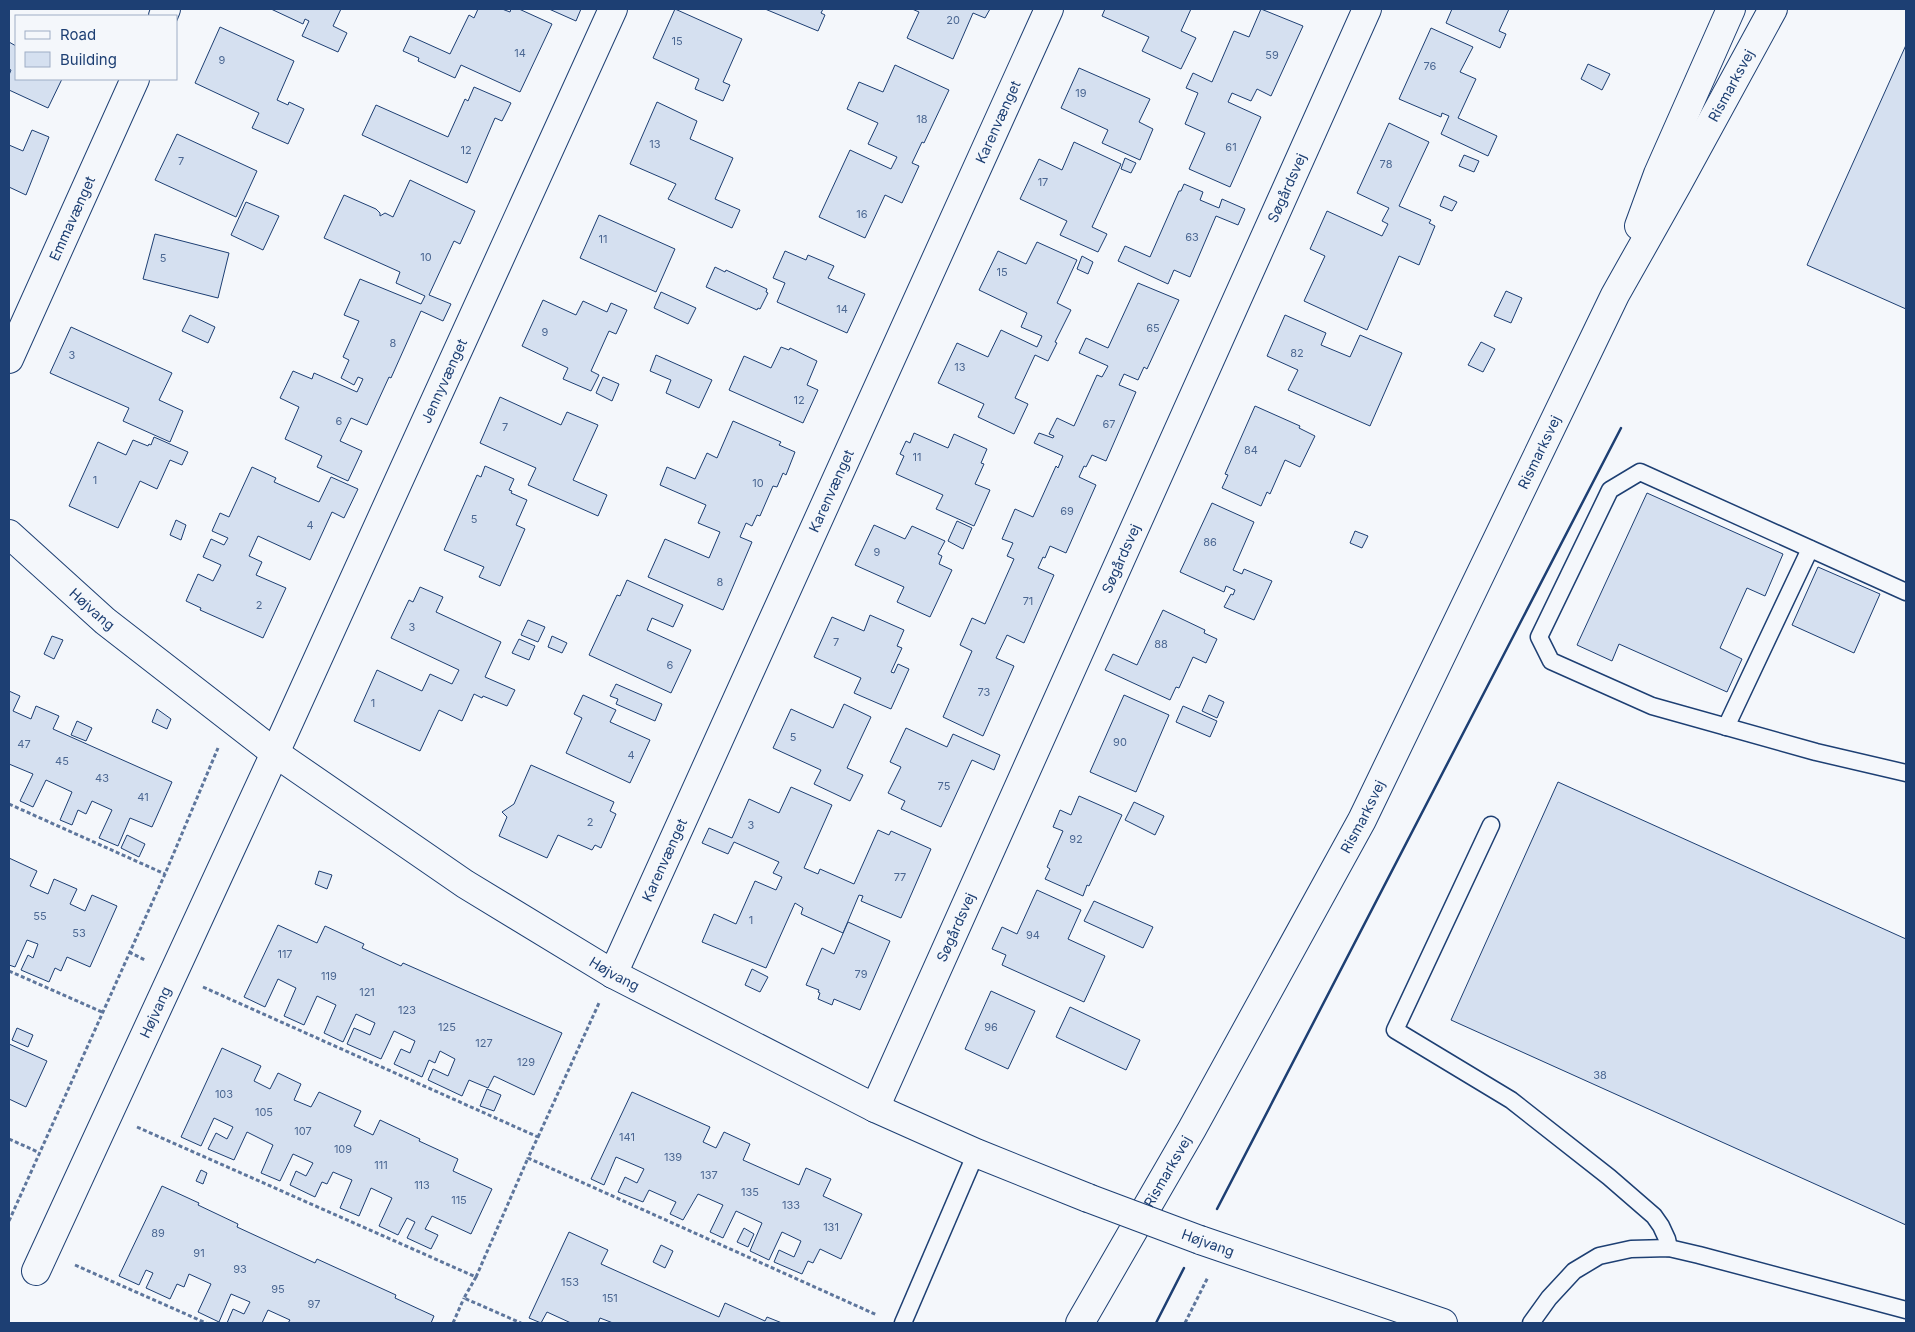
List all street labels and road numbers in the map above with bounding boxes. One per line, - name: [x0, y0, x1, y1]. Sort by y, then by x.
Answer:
- street label: Rismarksvej: [1704, 46, 1757, 124]
- street label: Karenvænget: [971, 77, 1024, 166]
- street label: Søgårdsvej: [1264, 151, 1309, 225]
- street label: Emmavænget: [45, 173, 98, 263]
- street label: Jennyvænget: [417, 336, 470, 426]
- street label: Rismarksvej: [1514, 412, 1564, 492]
- street label: Karenvænget: [805, 446, 857, 535]
- street label: Søgårdsvej: [1098, 521, 1143, 596]
- street label: Højvang: [66, 584, 118, 633]
- street label: Rismarksvej: [1337, 777, 1388, 856]
- street label: Karenvænget: [638, 816, 690, 904]
- street label: Søgårdsvej: [933, 890, 978, 964]
- street label: Højvang: [586, 953, 643, 994]
- street label: Højvang: [136, 984, 174, 1040]
- street label: Rismarksvej: [1140, 1132, 1194, 1210]
- street label: Højvang: [1180, 1225, 1237, 1260]

